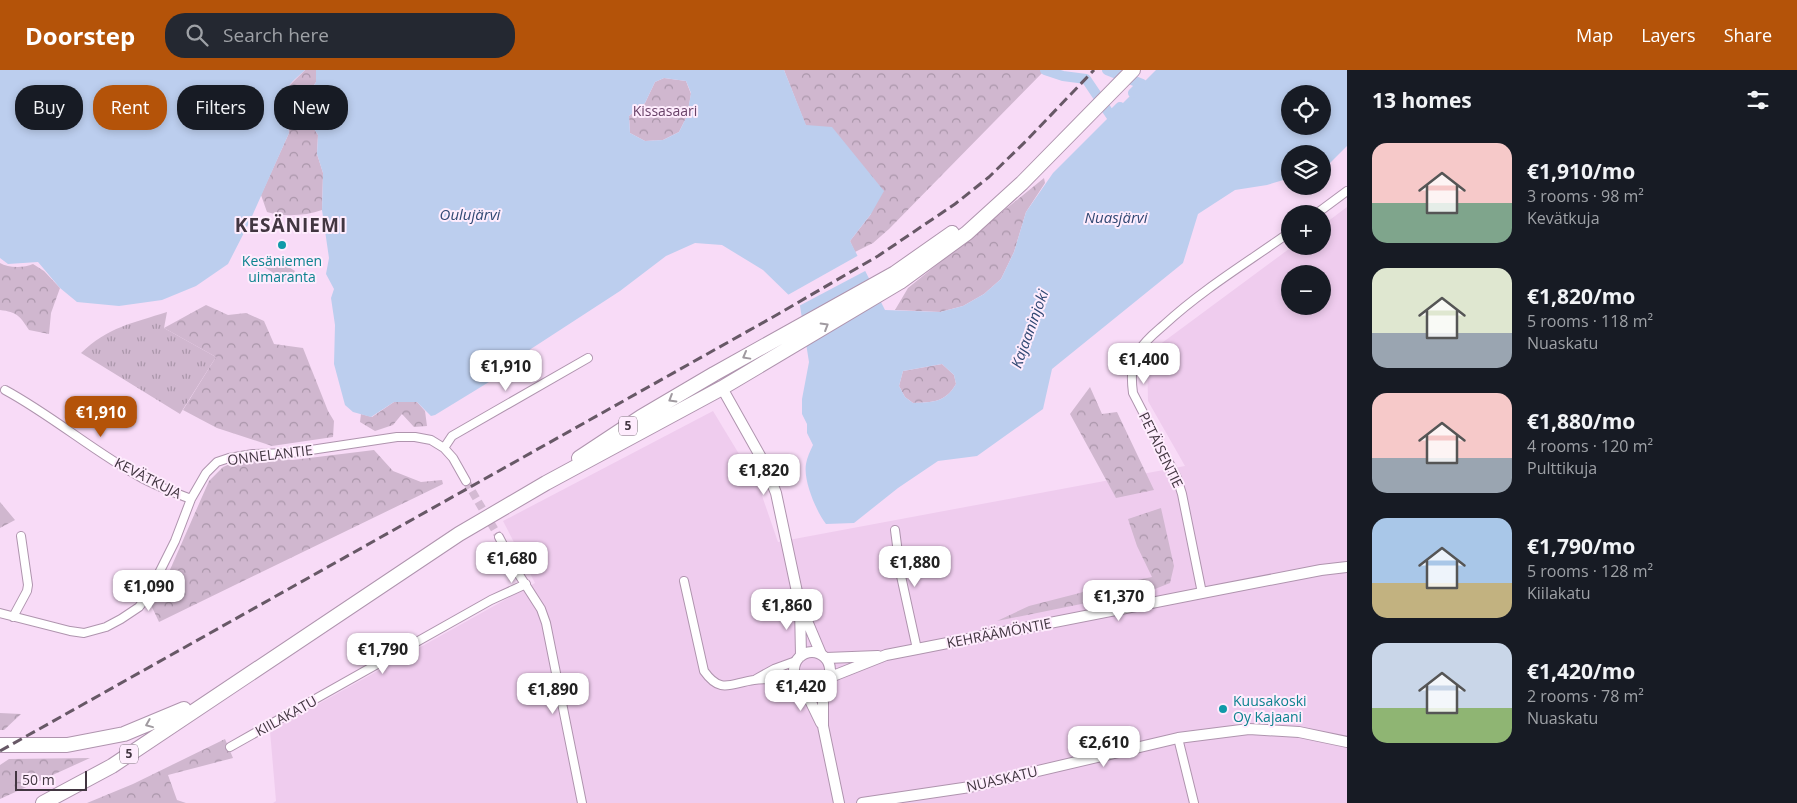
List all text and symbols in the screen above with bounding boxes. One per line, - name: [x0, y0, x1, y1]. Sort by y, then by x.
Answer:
- search box: [165, 13, 515, 58]
- text: Doorstep: [25, 19, 135, 52]
- icon: search: [183, 21, 211, 49]
- text: Search here: [223, 22, 329, 48]
- text: Map: [1576, 23, 1613, 47]
- text: Layers: [1641, 23, 1696, 47]
- text: Share: [1724, 23, 1772, 47]
- chip: Buy: [15, 85, 83, 130]
- chip: Rent: [93, 85, 167, 130]
- chip: Filters: [177, 85, 264, 130]
- chip: New: [274, 85, 348, 130]
- map controls: [1281, 85, 1331, 315]
- button: locate: [1281, 85, 1331, 135]
- text: 13 homes: [1372, 86, 1472, 114]
- icon: filters: [1744, 86, 1772, 114]
- park label: Kissasaari: [633, 101, 697, 120]
- button: layers: [1281, 145, 1331, 195]
- text: €1,910/mo: [1527, 157, 1635, 185]
- icon: home: [1412, 163, 1472, 223]
- text: 3 rooms · 98 m²: [1527, 185, 1644, 207]
- water label: Oulujärvi: [440, 204, 501, 224]
- button: +: [1281, 205, 1331, 255]
- water label: Nuasjärvi: [1084, 207, 1148, 227]
- text: Kevätkuja: [1527, 207, 1600, 229]
- district label: KESÄNIEMI: [235, 212, 347, 238]
- marker: Kesäniemen uimaranta: [276, 239, 288, 251]
- place label: Kesäniemen uimaranta: [242, 251, 322, 286]
- button: −: [1281, 265, 1331, 315]
- text: €1,820/mo: [1527, 282, 1635, 310]
- water label: Kajaaninjoki: [1006, 286, 1053, 371]
- icon: home: [1412, 288, 1472, 348]
- text: 5 rooms · 118 m²: [1527, 310, 1653, 332]
- one-way arrow: [820, 323, 829, 333]
- text: Nuaskatu: [1527, 332, 1598, 354]
- pin: €1,400: [1103, 342, 1185, 385]
- text: €1,400: [1119, 348, 1169, 370]
- pin: €1,910: [465, 350, 547, 392]
- one-way arrow: [743, 350, 752, 360]
- text: €1,910: [481, 355, 531, 377]
- one-way arrow: [669, 392, 678, 402]
- pin: €1,910: [60, 396, 142, 438]
- text: €1,910: [76, 401, 126, 423]
- text: €1,880/mo: [1527, 407, 1635, 435]
- street label: PETÄISENTIE: [1135, 409, 1188, 491]
- icon: home: [1412, 413, 1472, 473]
- road number: 5: [619, 416, 637, 436]
- text: 4 rooms · 120 m²: [1527, 435, 1653, 457]
- street label: ONNELANTIE: [226, 440, 314, 469]
- street label: KEVÄTKUJA: [112, 453, 185, 503]
- pin: €1,820: [723, 454, 805, 496]
- text: Pulttikuja: [1527, 457, 1597, 479]
- text: €1,820: [739, 459, 789, 481]
- text: €1,790/mo: [1527, 532, 1635, 560]
- icon: home: [1412, 538, 1472, 598]
- pin: €1,680: [471, 542, 553, 584]
- pin: €1,880: [874, 546, 956, 588]
- text: €1,680: [487, 547, 537, 569]
- text: €1,880: [890, 551, 940, 573]
- text: 5 rooms · 128 m²: [1527, 560, 1653, 582]
- pin: €1,090: [108, 570, 190, 612]
- text: €1,090: [124, 575, 174, 597]
- pin: €1,370: [1078, 580, 1160, 622]
- text: Kiilakatu: [1527, 582, 1591, 604]
- text: €1,370: [1094, 585, 1144, 607]
- pin: €1,860: [746, 588, 828, 631]
- text: €1,860: [762, 594, 812, 616]
- street label: KEHRÄÄMÖNTIE: [945, 613, 1053, 652]
- pin: €1,790: [342, 632, 424, 675]
- text: €1,790: [358, 638, 408, 660]
- text: €1,420/mo: [1527, 657, 1635, 685]
- icon: home: [1412, 663, 1472, 723]
- pin: €1,420: [760, 670, 842, 712]
- pin: €1,890: [512, 672, 594, 715]
- text: €1,420: [776, 675, 826, 697]
- text: €1,890: [528, 678, 578, 700]
- text: 2 rooms · 78 m²: [1527, 685, 1644, 707]
- street label: KIILAKATU: [251, 691, 320, 740]
- place label: Kuusakoski Oy Kajaani: [1233, 691, 1307, 726]
- marker: Kuusakoski Oy Kajaani: [1217, 703, 1229, 715]
- text: Nuaskatu: [1527, 707, 1598, 729]
- one-way arrow: [145, 717, 154, 728]
- pin: €2,610: [1063, 726, 1145, 768]
- text: €2,610: [1079, 731, 1129, 753]
- road number: 5: [120, 744, 138, 764]
- street label: NUASKATU: [964, 761, 1039, 796]
- scale bar: [15, 768, 88, 791]
- text: 50 m: [22, 770, 55, 789]

